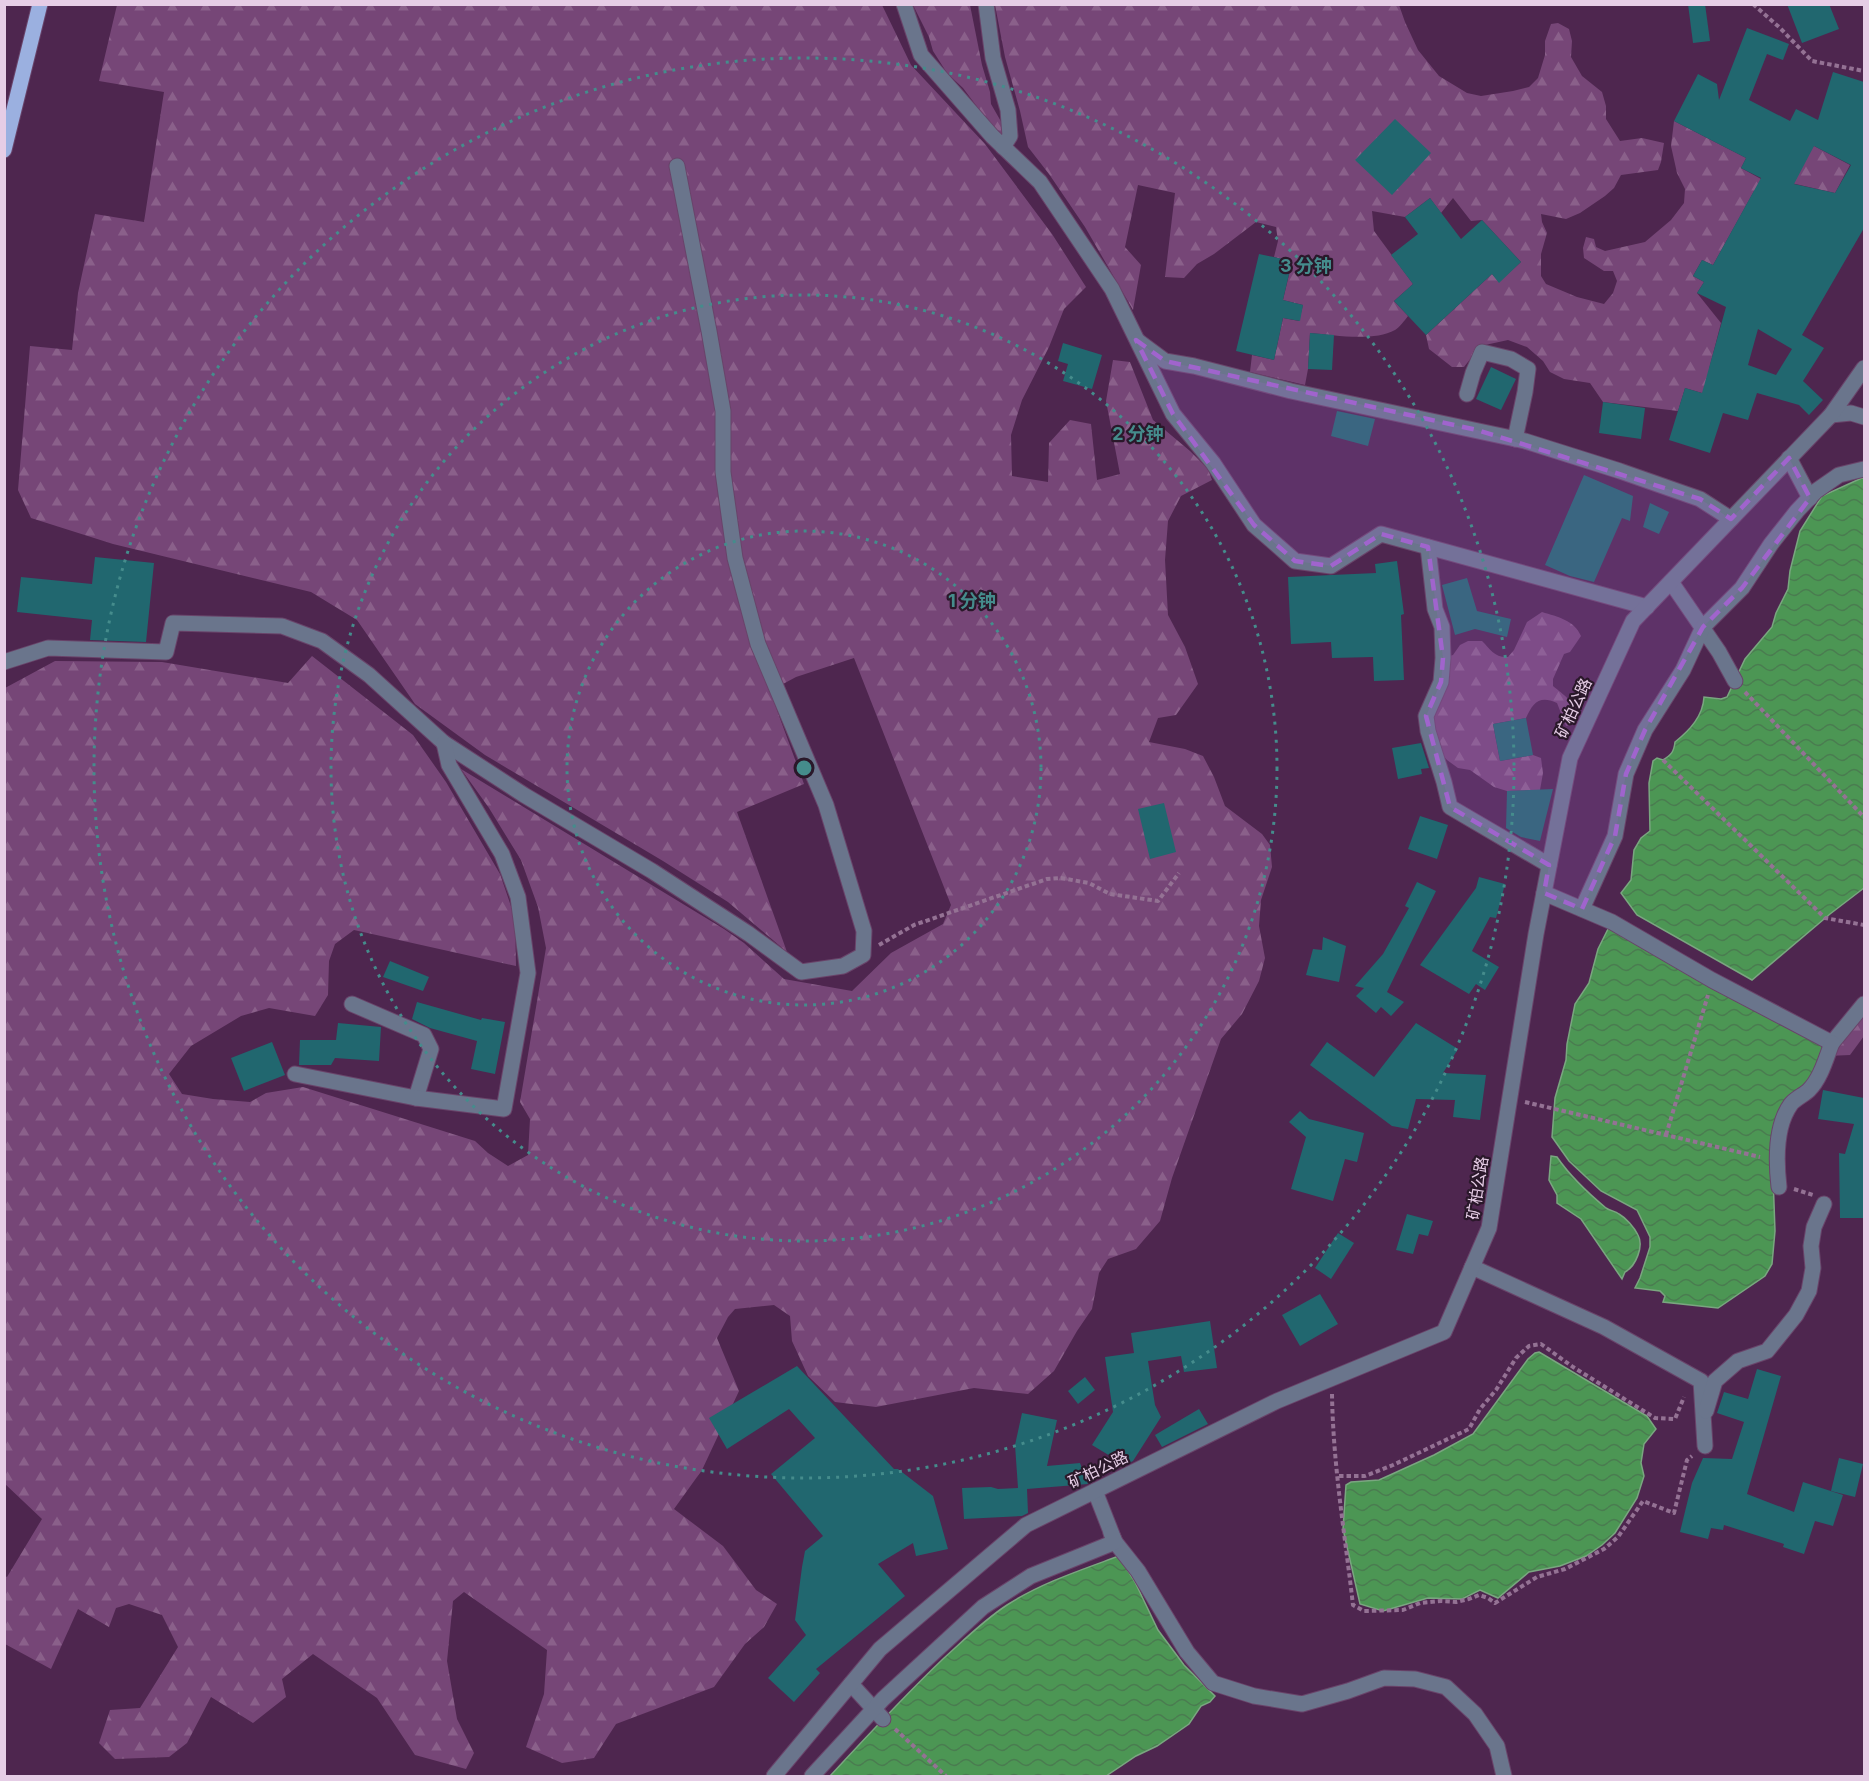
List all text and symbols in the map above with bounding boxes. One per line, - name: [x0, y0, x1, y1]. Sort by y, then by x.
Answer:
- text: 3 分钟: [1280, 255, 1332, 276]
- text: 2 分钟: [1112, 423, 1164, 444]
- text: 1 分钟: [948, 590, 996, 611]
- street label: 矿柏公路: [1550, 675, 1596, 741]
- centre of rings: [794, 758, 814, 778]
- street label: 矿柏公路: [1462, 1155, 1492, 1221]
- street label: 矿柏公路: [1065, 1446, 1131, 1492]

